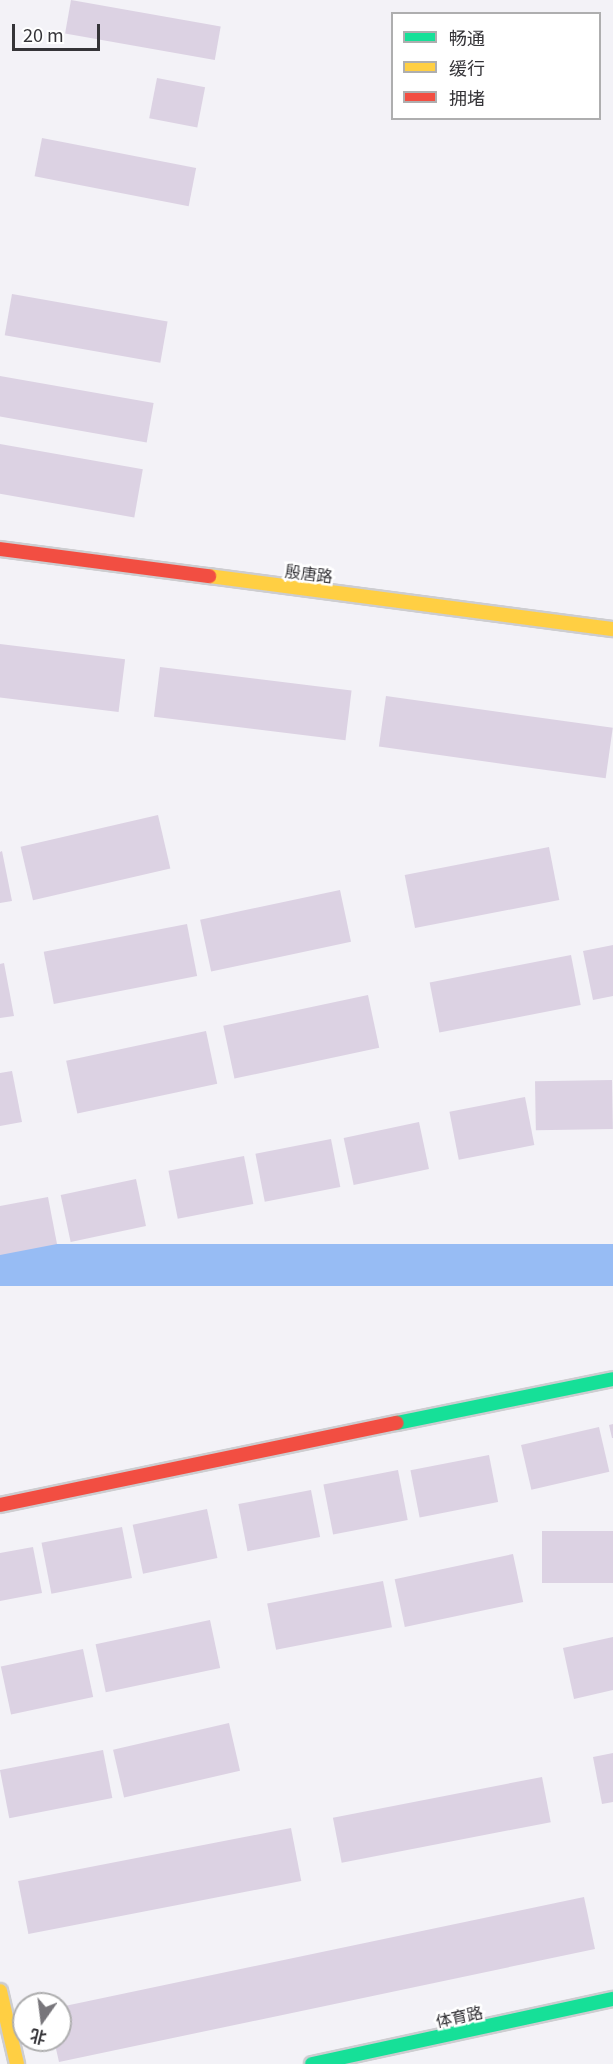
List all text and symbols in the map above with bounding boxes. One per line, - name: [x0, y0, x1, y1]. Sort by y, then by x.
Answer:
- scale bar: [15, 12, 104, 50]
- legend: [391, 12, 601, 120]
- text: 20 m: [23, 21, 64, 47]
- text: 畅通: [449, 24, 485, 50]
- text: 缓行: [449, 54, 485, 80]
- text: 拥堵: [449, 84, 485, 110]
- street label: 殷唐路: [284, 561, 334, 585]
- north arrow: [12, 1992, 72, 2052]
- street label: 体育路: [434, 2002, 484, 2030]
- text: 北: [27, 2024, 49, 2051]

